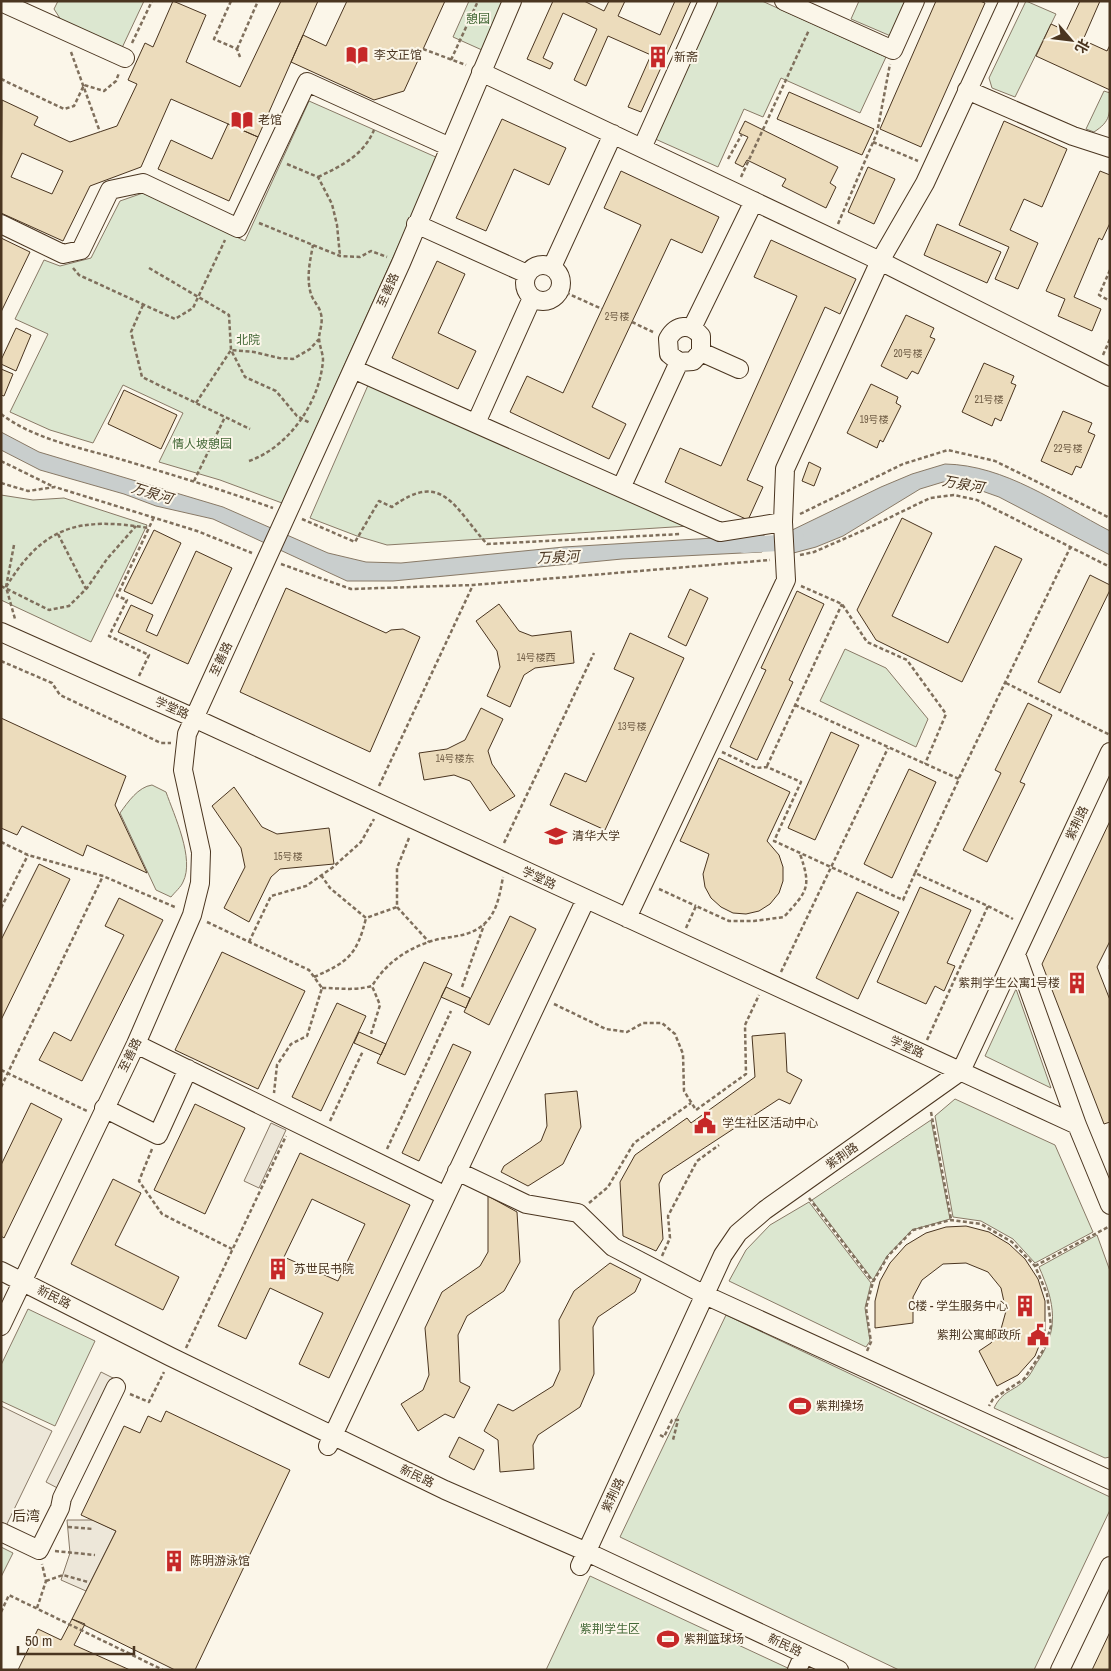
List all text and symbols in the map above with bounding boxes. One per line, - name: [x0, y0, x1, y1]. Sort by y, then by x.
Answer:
- park label: 憩园: [466, 11, 490, 27]
- north arrow: [1046, 15, 1096, 65]
- text: 北: [1071, 36, 1094, 57]
- library icon: 李文正馆: [344, 42, 370, 68]
- building icon: 新斋: [645, 44, 671, 70]
- place label: 李文正馆: [374, 47, 422, 63]
- place label: 新斋: [674, 49, 698, 65]
- library icon: 老馆: [229, 107, 255, 133]
- place label: 老馆: [258, 112, 282, 128]
- street label: 至善路: [373, 270, 403, 310]
- house number: 2号楼: [605, 310, 629, 323]
- park label: 北院: [236, 332, 260, 348]
- house number: 20号楼: [893, 347, 923, 360]
- house number: 21号楼: [974, 393, 1004, 406]
- house number: 19号楼: [859, 413, 889, 426]
- park label: 情人坡憩园: [172, 436, 232, 452]
- house number: 22号楼: [1053, 442, 1083, 455]
- water label: 万泉河: [941, 471, 988, 497]
- water label: 万泉河: [129, 478, 178, 509]
- water label: 万泉河: [537, 547, 582, 567]
- street label: 至善路: [206, 639, 236, 679]
- house number: 14号楼西: [516, 651, 556, 664]
- street label: 学堂路: [152, 693, 192, 723]
- house number: 13号楼: [617, 720, 647, 733]
- house number: 14号楼东: [435, 752, 475, 765]
- street label: 紫荆路: [1062, 803, 1092, 843]
- school or university icon: 清华大学: [543, 823, 569, 849]
- place label: 清华大学: [572, 828, 620, 844]
- house number: 15号楼: [273, 850, 303, 863]
- street label: 学堂路: [519, 863, 559, 893]
- building icon: 紫荆学生公寓1号楼: [1064, 970, 1090, 996]
- place label: 紫荆学生公寓1号楼: [959, 975, 1060, 991]
- street label: 学堂路: [887, 1032, 927, 1062]
- street label: 至善路: [115, 1035, 145, 1075]
- public building icon: 学生社区活动中心: [692, 1110, 718, 1136]
- place label: 学生社区活动中心: [722, 1115, 818, 1131]
- street label: 紫荆路: [823, 1139, 861, 1173]
- building icon: 苏世民书院: [265, 1256, 291, 1282]
- place label: 苏世民书院: [294, 1261, 354, 1277]
- street label: 新民路: [34, 1282, 74, 1312]
- building icon: C楼 - 学生服务中心: [1012, 1293, 1038, 1319]
- place label: C楼 - 学生服务中心: [908, 1298, 1008, 1314]
- public building icon: 紫荆公寓邮政所: [1025, 1322, 1051, 1348]
- place label: 紫荆公寓邮政所: [937, 1327, 1021, 1343]
- sports icon: 紫荆操场: [787, 1393, 813, 1419]
- place label: 紫荆操场: [816, 1398, 864, 1414]
- street label: 新民路: [397, 1461, 437, 1491]
- street label: 紫荆路: [598, 1475, 628, 1515]
- district label: 后湾: [12, 1507, 40, 1525]
- building icon: 陈明游泳馆: [161, 1548, 187, 1574]
- place label: 陈明游泳馆: [190, 1553, 250, 1569]
- park label: 紫荆学生区: [580, 1621, 640, 1637]
- scale bar: [18, 1624, 134, 1656]
- sports icon: 紫荆篮球场: [655, 1626, 681, 1652]
- text: 50 m: [25, 1630, 52, 1651]
- street label: 新民路: [765, 1630, 805, 1660]
- place label: 紫荆篮球场: [684, 1631, 744, 1647]

